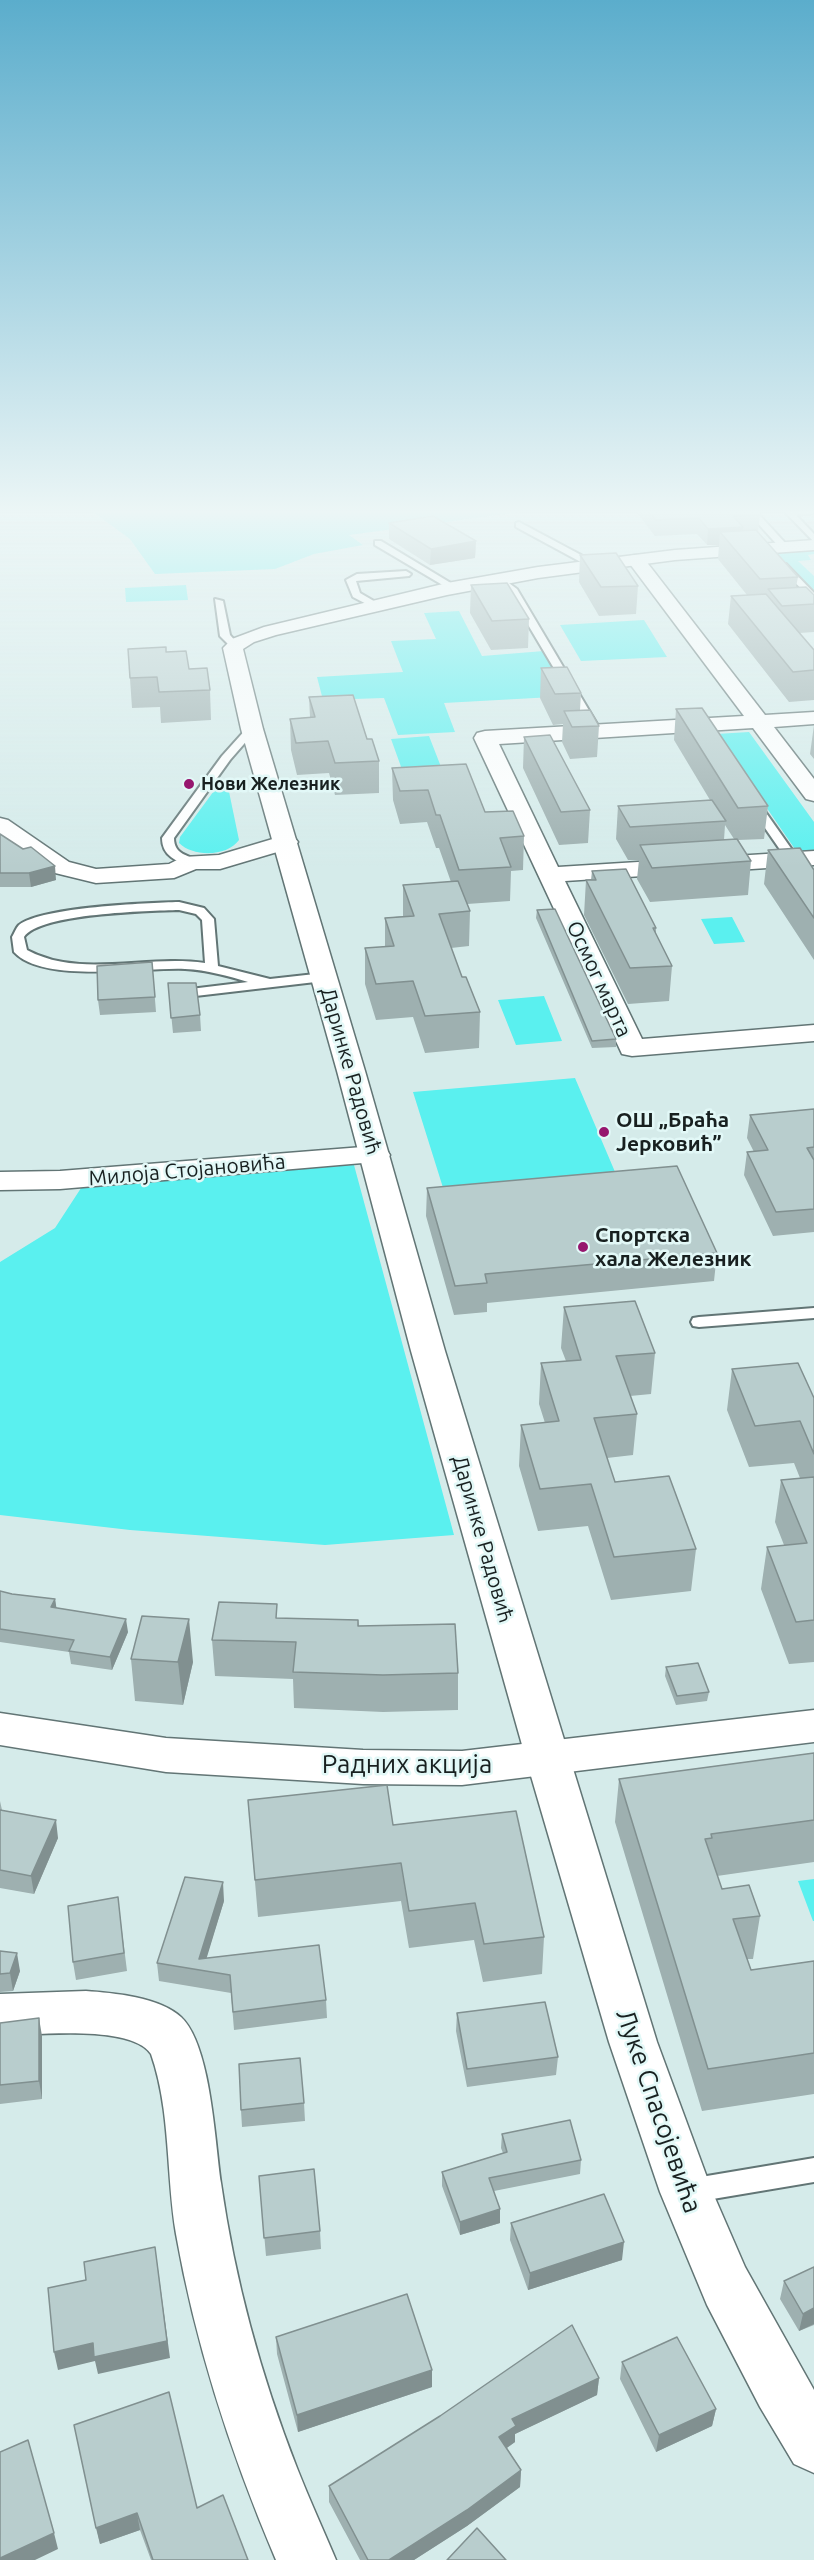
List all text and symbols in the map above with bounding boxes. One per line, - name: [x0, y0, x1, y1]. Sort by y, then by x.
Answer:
- place label: Нови Железник: [201, 773, 340, 795]
- marker: Нови Железник: [182, 777, 196, 791]
- street label: Осмог марта: [561, 917, 637, 1041]
- street label: Даринке Радовић: [315, 984, 387, 1158]
- place label: ОШ „Браћа Јерковић”: [616, 1107, 729, 1157]
- marker: ОШ „Браћа Јерковић”: [597, 1125, 611, 1139]
- street label: Милоја Стојановића: [88, 1149, 286, 1191]
- place label: Спортска хала Железник: [595, 1222, 751, 1272]
- marker: Спортска хала Железник: [576, 1240, 590, 1254]
- street label: Даринке Радовић: [447, 1452, 519, 1626]
- street label: Радних акција: [322, 1748, 492, 1780]
- street label: Луке Спасојевића: [609, 2005, 709, 2217]

